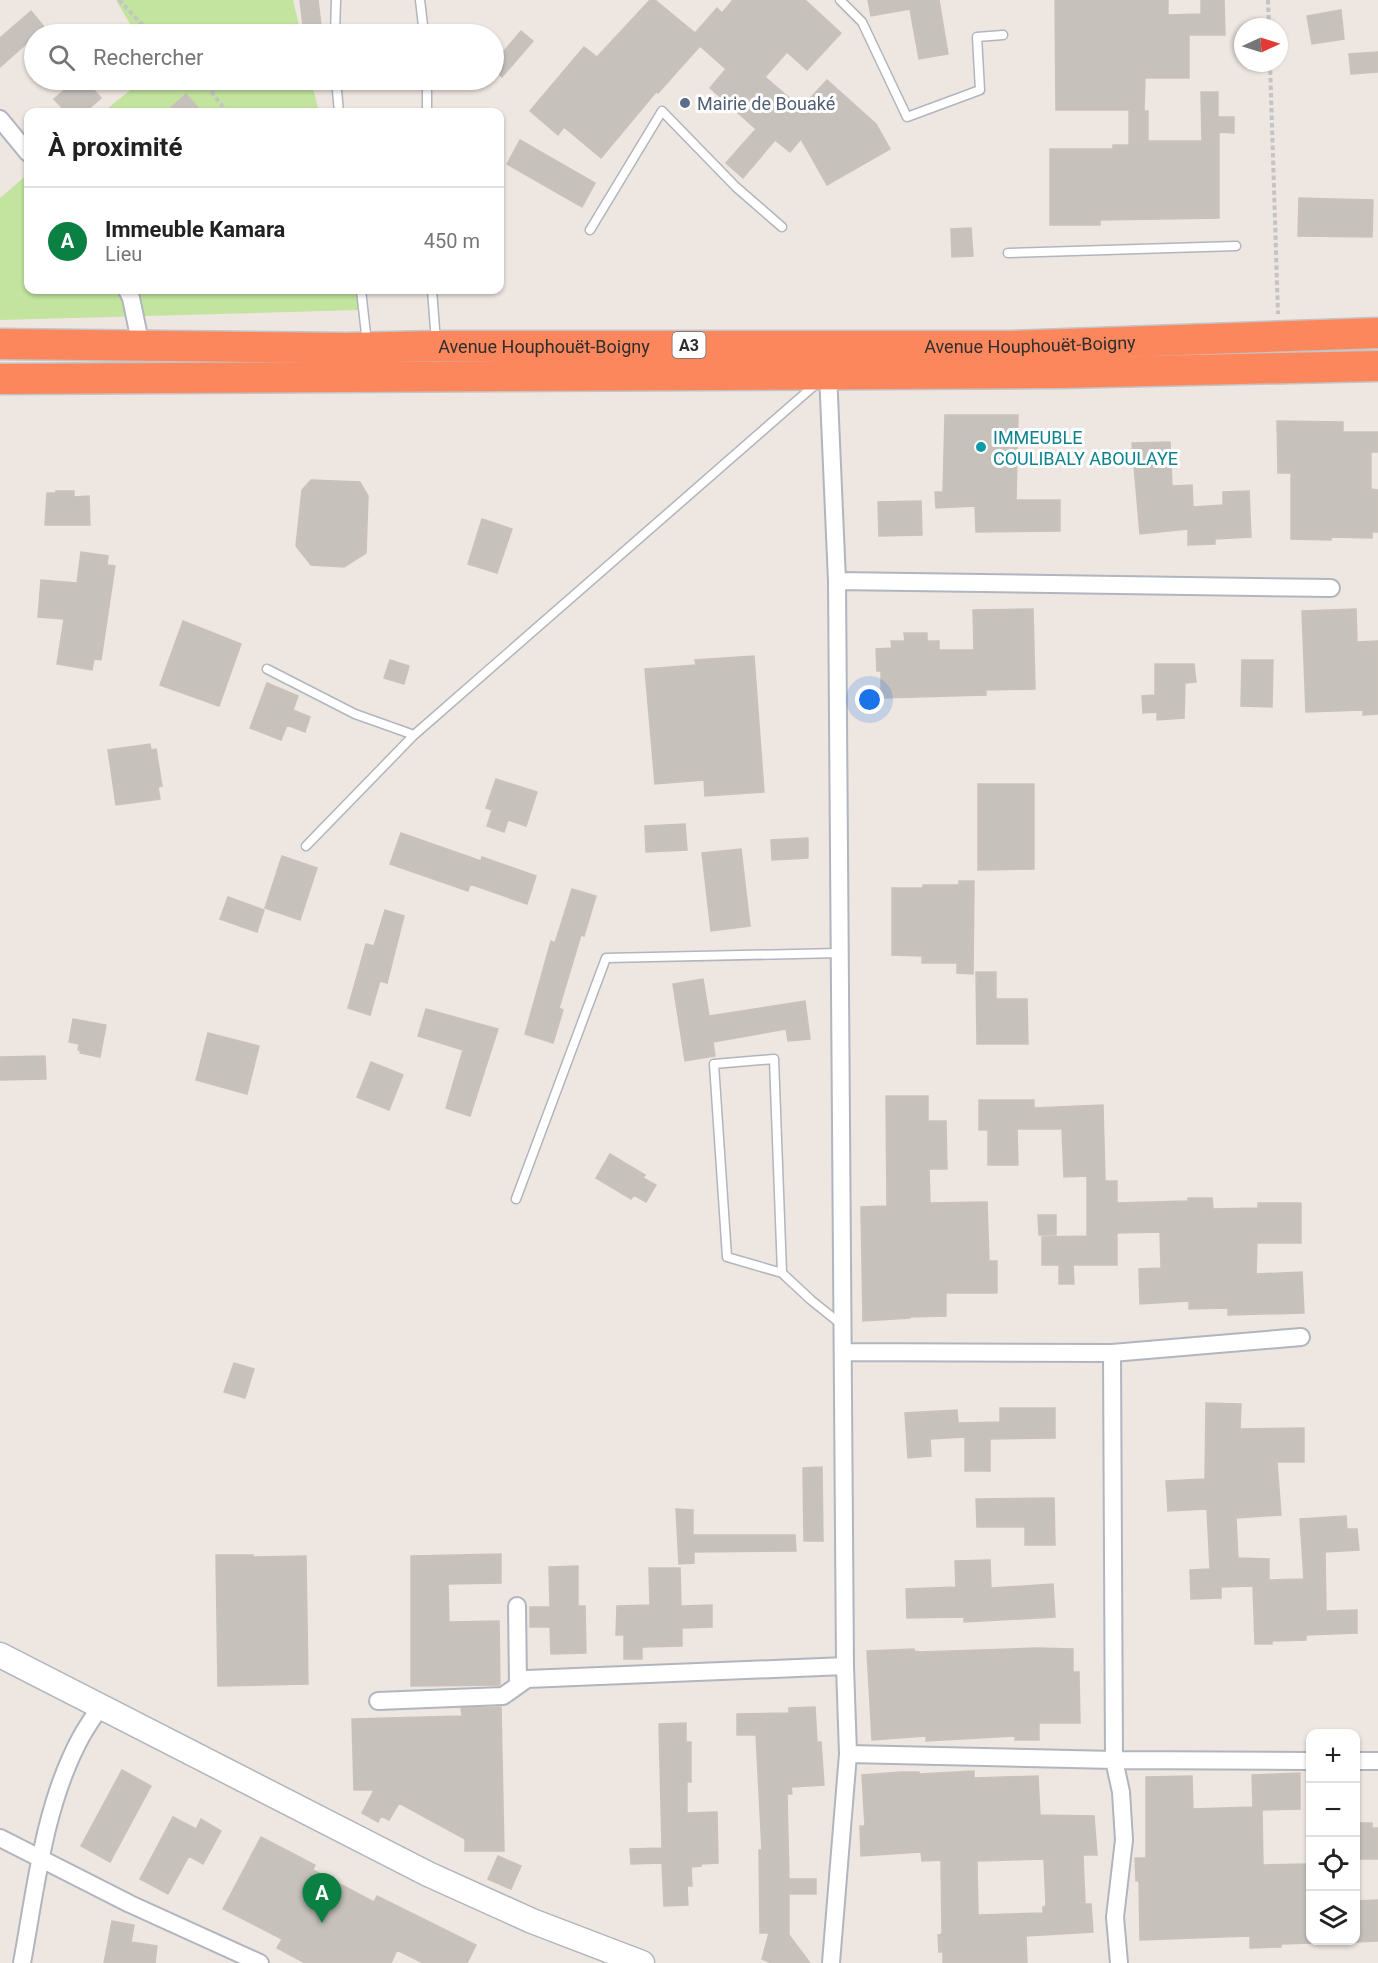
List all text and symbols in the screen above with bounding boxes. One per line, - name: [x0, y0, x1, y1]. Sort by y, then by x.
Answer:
- north arrow: [1234, 18, 1288, 72]
- search box: [24, 24, 504, 90]
- icon: search: [45, 41, 78, 74]
- text: Rechercher: [93, 45, 204, 70]
- place label: Mairie de Bouaké: [697, 93, 835, 114]
- marker: Mairie de Bouaké: [678, 96, 692, 110]
- text: À proximité: [48, 132, 182, 162]
- text: Immeuble Kamara: [105, 217, 285, 242]
- text: A: [61, 229, 74, 253]
- text: 450 m: [424, 229, 480, 253]
- text: Lieu: [105, 242, 142, 266]
- street label: Avenue Houphouët-Boigny: [924, 331, 1136, 357]
- road number: A3: [672, 332, 706, 358]
- street label: Avenue Houphouët-Boigny: [438, 336, 650, 357]
- place label: IMMEUBLE COULIBALY ABOULAYE: [993, 427, 1178, 469]
- marker: IMMEUBLE COULIBALY ABOULAYE: [974, 440, 988, 454]
- your location: [855, 685, 884, 714]
- map controls: [1306, 1729, 1360, 1945]
- button: +: [1306, 1729, 1360, 1783]
- button: −: [1306, 1783, 1360, 1837]
- button: locate: [1306, 1837, 1360, 1891]
- pin: A: [302, 1874, 342, 1923]
- button: layers: [1306, 1891, 1360, 1945]

